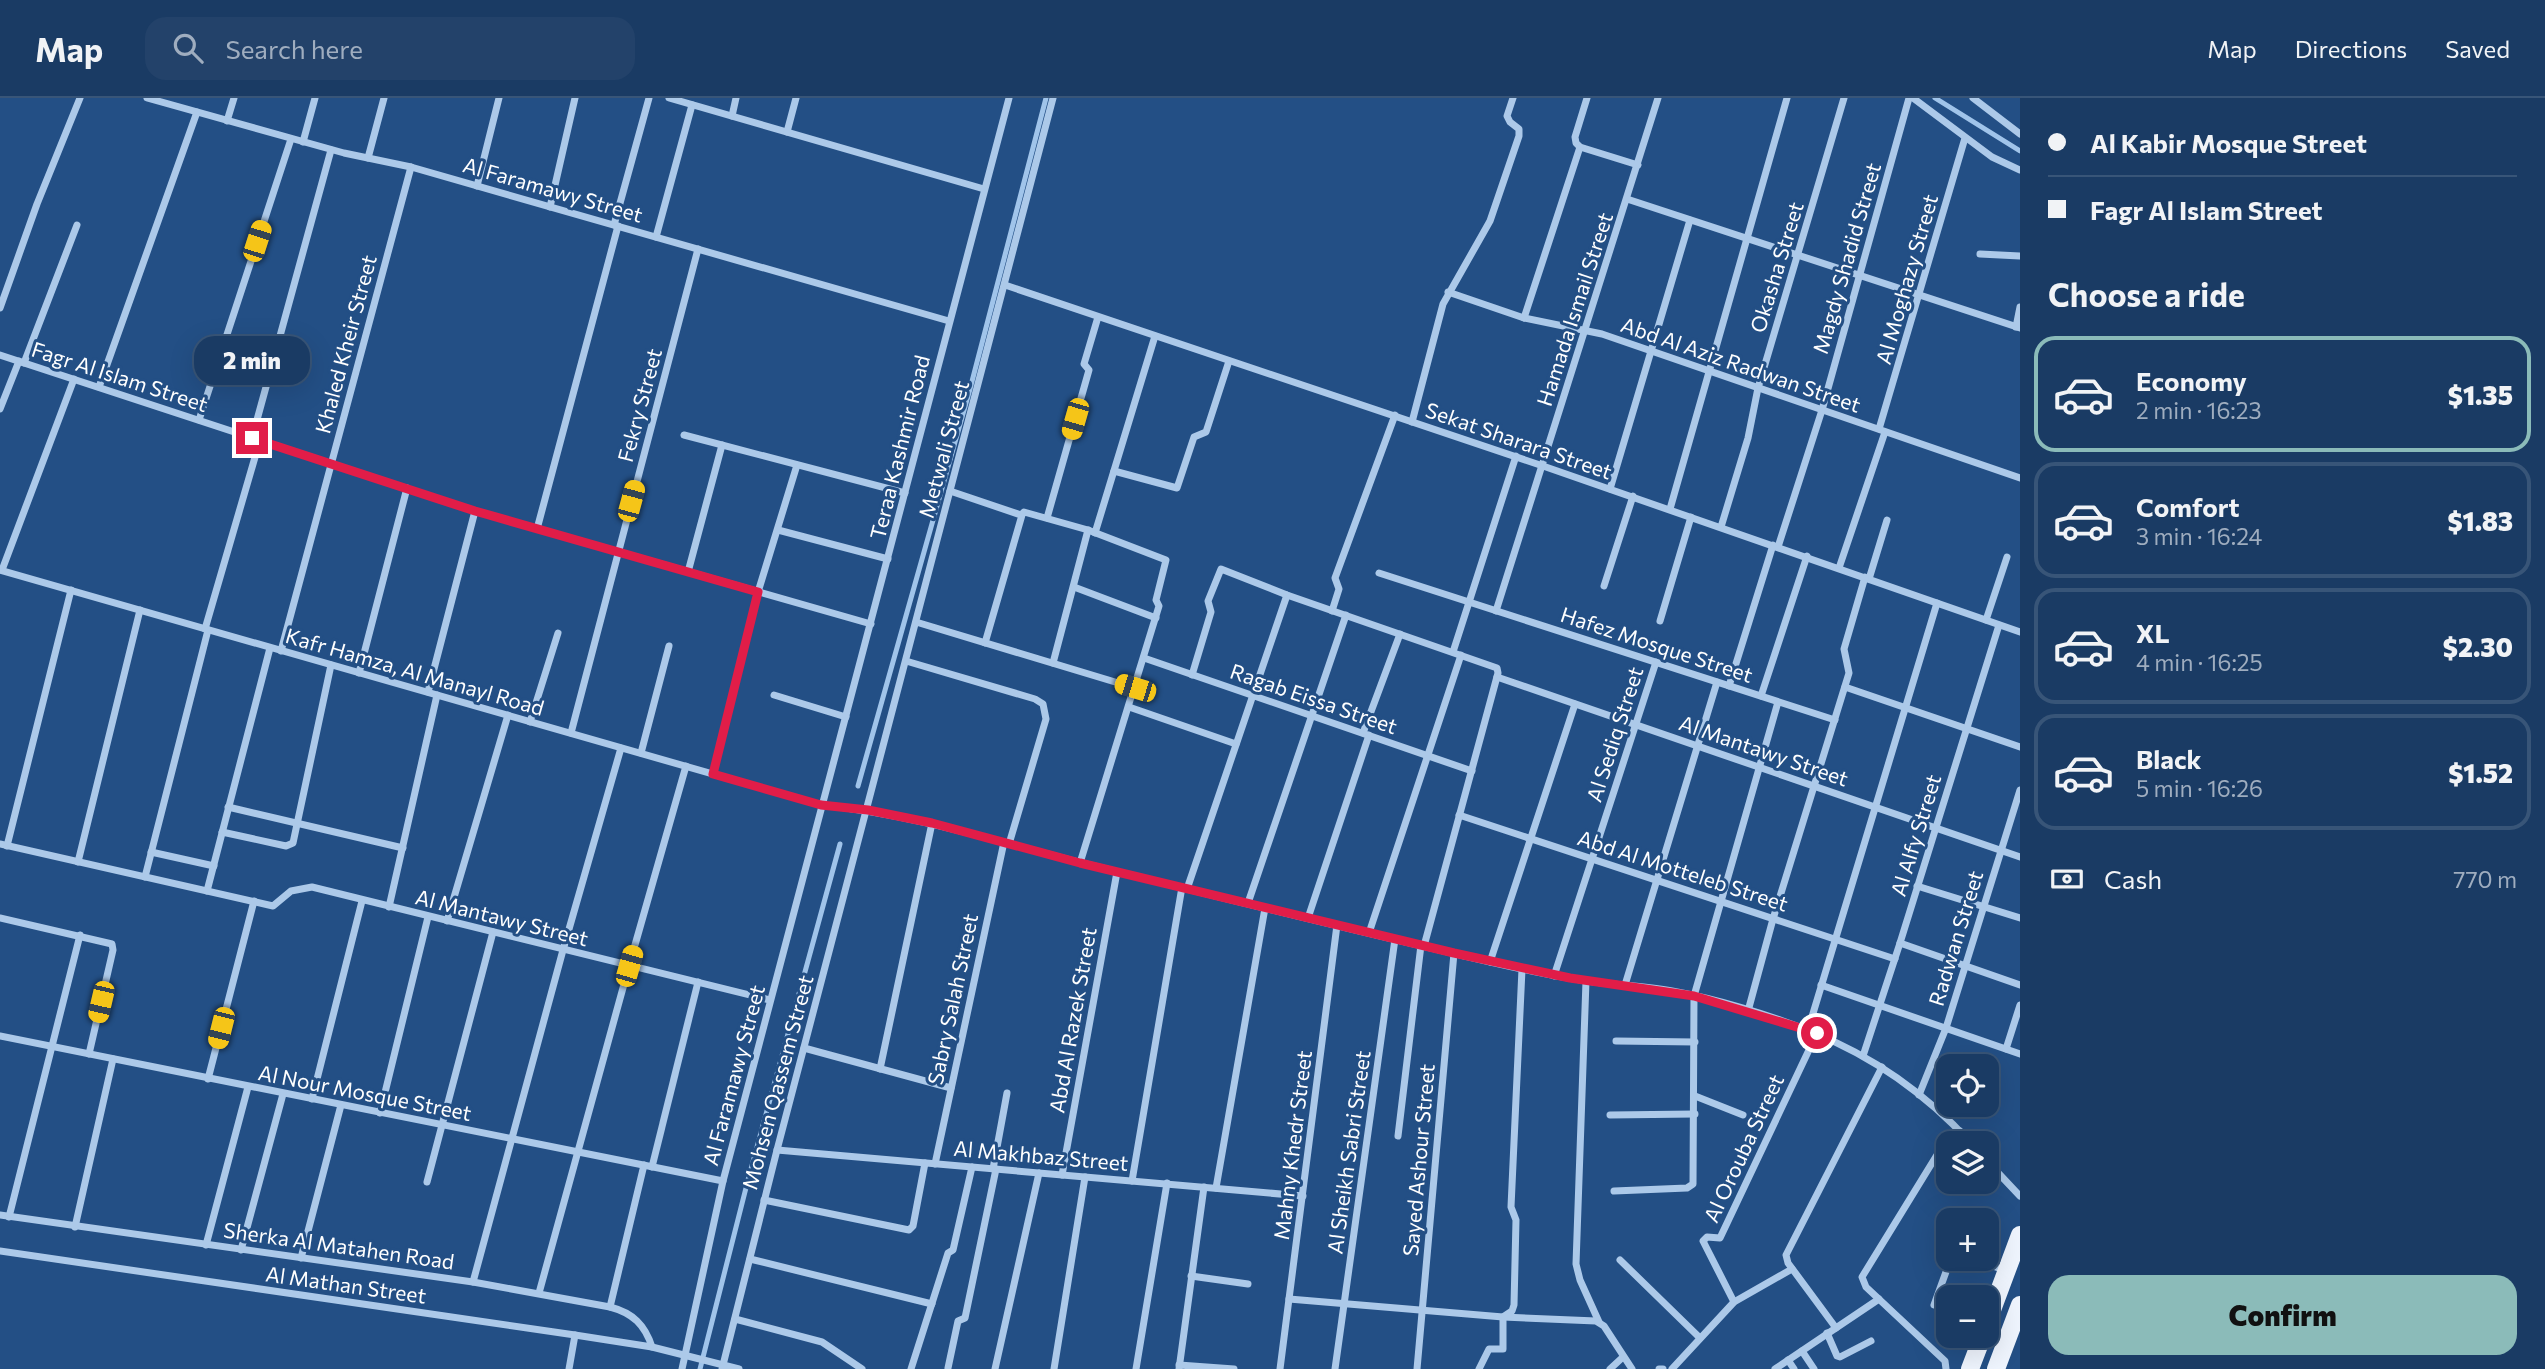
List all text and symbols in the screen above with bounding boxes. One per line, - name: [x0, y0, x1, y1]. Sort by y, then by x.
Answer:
- search box: [145, 17, 635, 80]
- text: Map: [35, 28, 103, 69]
- icon: search: [169, 29, 207, 67]
- text: Search here: [225, 33, 363, 64]
- text: Map: [2207, 34, 2257, 63]
- text: Directions: [2295, 34, 2407, 63]
- text: Saved: [2445, 34, 2510, 63]
- text: Al Kabir Mosque Street: [2090, 127, 2367, 158]
- street label: Al Faramawy Street: [460, 151, 646, 227]
- street label: Magdy Shadid Street: [1807, 160, 1885, 356]
- street label: Al Moghazy Street: [1870, 191, 1942, 367]
- text: Fagr Al Islam Street: [2090, 194, 2323, 225]
- street label: Okasha Street: [1744, 199, 1808, 335]
- street label: Hamada Ismail Street: [1531, 209, 1617, 409]
- car: [241, 218, 274, 264]
- street label: Khaled Kheir Street: [309, 252, 381, 436]
- text: Choose a ride: [2048, 274, 2245, 314]
- street label: Abd Al Aziz Radwan Street: [1618, 311, 1864, 417]
- street label: Fagr Al Islam Street: [29, 336, 211, 416]
- callout: 2 min: [194, 336, 310, 386]
- street label: Fekry Street: [612, 345, 666, 465]
- text: 2 min: [223, 346, 281, 374]
- street label: Teraa Kashmir Road: [864, 352, 934, 542]
- icon: car: [2052, 363, 2115, 426]
- text: Economy: [2136, 365, 2247, 396]
- street label: Metwali Street: [913, 378, 973, 520]
- text: $1.35: [2448, 379, 2513, 410]
- car: [1060, 396, 1091, 442]
- street label: Sekat Sharara Street: [1423, 396, 1615, 484]
- text: 2 min · 16:23: [2136, 396, 2262, 424]
- route end: [236, 422, 268, 454]
- car: [616, 478, 647, 524]
- icon: car: [2052, 489, 2115, 552]
- text: Comfort: [2136, 491, 2239, 522]
- text: $1.83: [2447, 505, 2513, 536]
- text: 3 min · 16:24: [2136, 522, 2262, 550]
- street label: Hafez Mosque Street: [1558, 601, 1756, 687]
- icon: car: [2052, 615, 2115, 678]
- text: XL: [2136, 617, 2170, 648]
- street label: Kafr Hamza, Al Manayl Road: [283, 622, 547, 720]
- text: $2.30: [2443, 631, 2513, 662]
- text: 4 min · 16:25: [2136, 648, 2263, 676]
- street label: Ragab Eissa Street: [1227, 658, 1401, 738]
- street label: Al Sediq Street: [1580, 663, 1648, 805]
- car: [1112, 672, 1159, 704]
- street label: Al Mantawy Street: [1676, 709, 1852, 791]
- icon: car: [2052, 741, 2115, 804]
- text: Black: [2136, 743, 2202, 774]
- text: $1.52: [2448, 757, 2513, 788]
- street label: Al Alfy Street: [1885, 771, 1945, 899]
- text: 5 min · 16:26: [2136, 774, 2263, 802]
- street label: Abd Al Motteleb Street: [1575, 824, 1791, 916]
- icon: cash: [2048, 860, 2086, 898]
- text: Cash: [2104, 863, 2162, 894]
- text: 770 m: [2453, 865, 2517, 893]
- street label: Radwan Street: [1923, 867, 1987, 1009]
- street label: Al Mantawy Street: [413, 883, 591, 951]
- street label: Sabry Salah Street: [922, 911, 982, 1087]
- street label: Abd Al Razek Street: [1043, 925, 1101, 1115]
- car: [614, 943, 645, 989]
- street label: Mohsen Qassem Street: [736, 972, 818, 1192]
- car: [87, 979, 116, 1025]
- street label: Al Faramawy Street: [697, 982, 769, 1168]
- car: [206, 1005, 237, 1051]
- route start: [1801, 1017, 1833, 1049]
- street label: Mahny Khedr Street: [1268, 1049, 1316, 1241]
- street label: Al Sheikh Sabri Street: [1321, 1049, 1375, 1255]
- map controls: [1936, 1054, 1999, 1348]
- button: locate: [1936, 1054, 1999, 1117]
- street label: Al Nour Mosque Street: [256, 1059, 474, 1125]
- street label: Sayed Ashour Street: [1397, 1063, 1439, 1257]
- street label: Al Orouba Street: [1698, 1070, 1788, 1226]
- button: layers: [1936, 1131, 1999, 1194]
- street label: Al Makhbaz Street: [953, 1135, 1129, 1175]
- button: +: [1936, 1208, 1999, 1271]
- street label: Sherka Al Matahen Road: [222, 1216, 456, 1274]
- street label: Al Mathan Street: [264, 1260, 428, 1308]
- button: Confirm: [2048, 1275, 2517, 1355]
- button: −: [1936, 1285, 1999, 1348]

